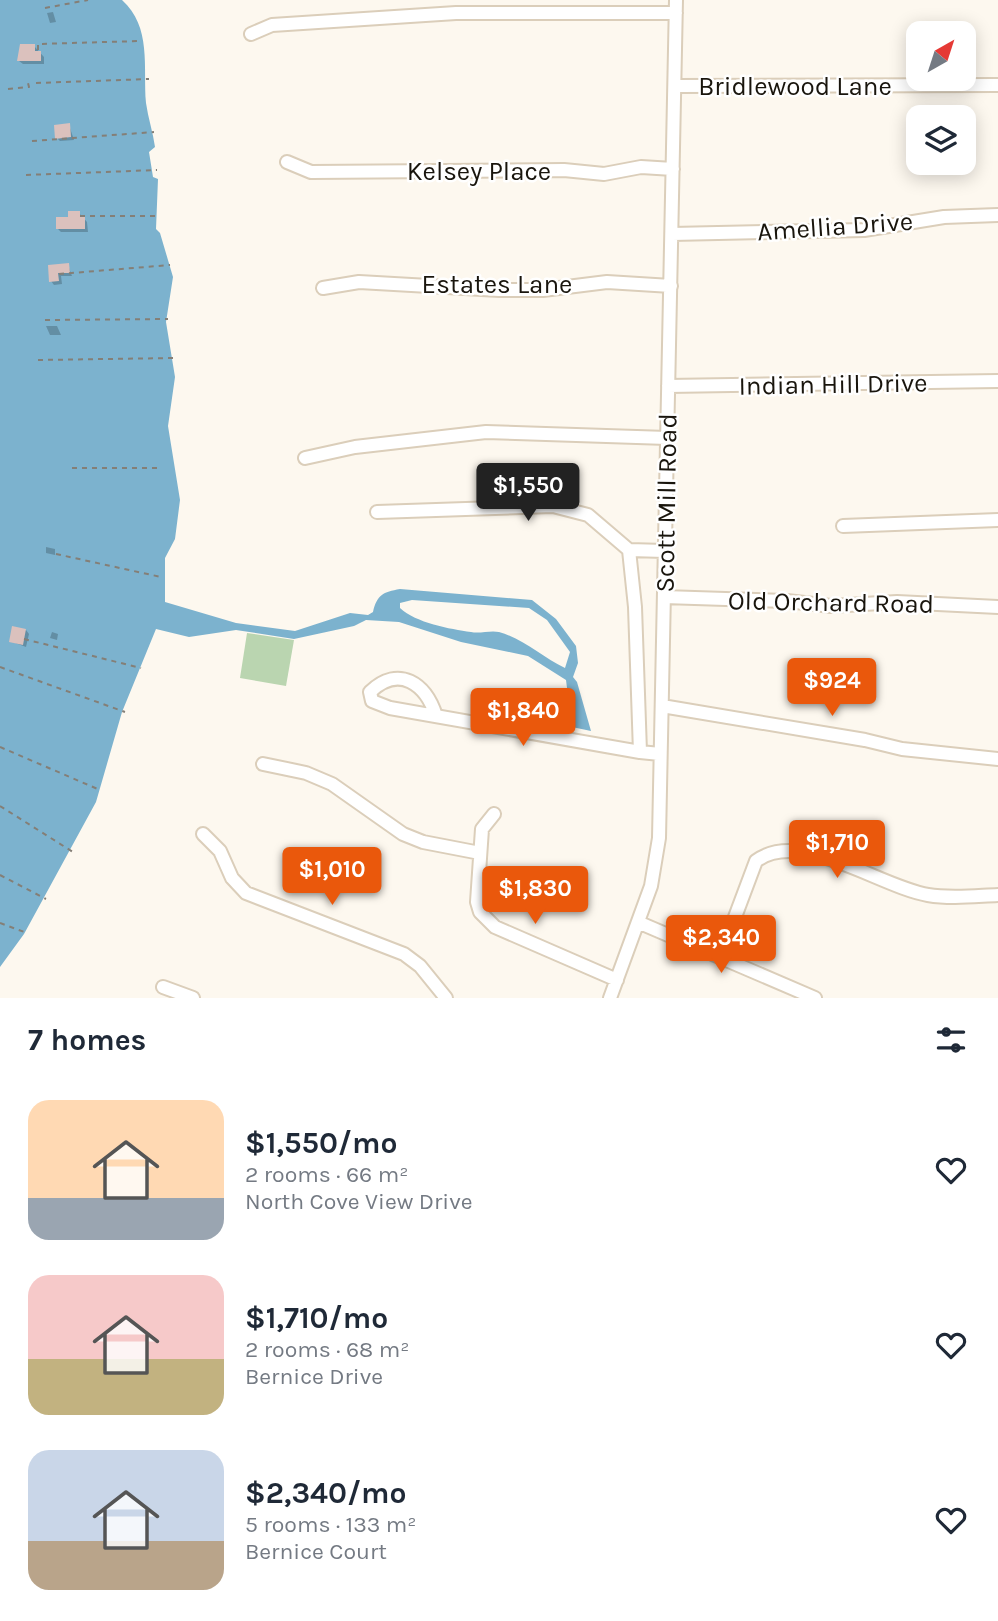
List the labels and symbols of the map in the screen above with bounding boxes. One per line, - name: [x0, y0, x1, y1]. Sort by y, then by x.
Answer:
- north arrow: [906, 21, 976, 91]
- street label: Bridlewood Lane: [698, 71, 892, 102]
- street label: Kelsey Place: [407, 156, 551, 187]
- street label: Amellia Drive: [756, 206, 914, 247]
- street label: Estates Lane: [422, 269, 572, 300]
- street label: Indian Hill Drive: [738, 367, 928, 402]
- street label: Scott Mill Road: [649, 413, 684, 593]
- pin: $1,550: [471, 463, 585, 523]
- street label: Old Orchard Road: [728, 585, 934, 620]
- pin: $924: [791, 658, 873, 718]
- pin: $1,840: [466, 688, 580, 748]
- pin: $1,710: [780, 820, 894, 880]
- pin: $1,010: [275, 848, 389, 907]
- pin: $1,830: [478, 866, 592, 926]
- pin: $2,340: [664, 916, 778, 975]

